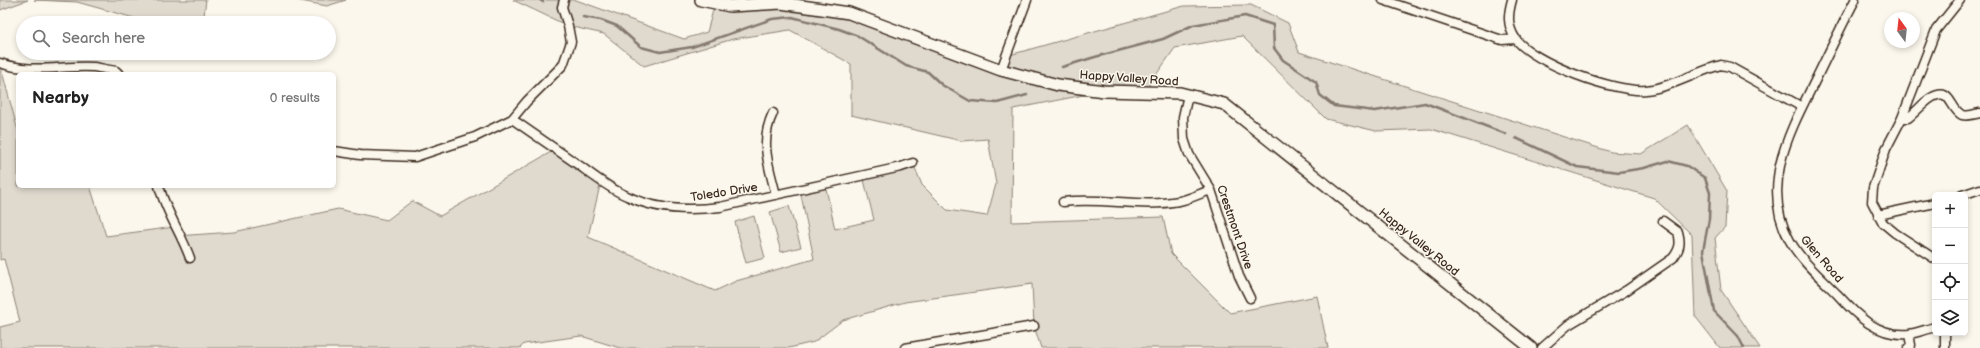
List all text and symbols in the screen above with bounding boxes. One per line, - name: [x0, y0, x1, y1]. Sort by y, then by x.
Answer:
- north arrow: [1884, 12, 1920, 48]
- search box: [16, 16, 336, 60]
- icon: search: [30, 27, 52, 49]
- text: Search here: [62, 29, 145, 48]
- street label: Happy Valley Road: [1079, 68, 1179, 89]
- text: Nearby: [32, 88, 89, 108]
- text: 0 results: [270, 90, 320, 106]
- street label: Toledo Drive: [690, 180, 759, 205]
- street label: Crestmont Drive: [1213, 183, 1256, 271]
- map controls: [1932, 192, 1968, 336]
- button: +: [1932, 192, 1968, 228]
- street label: Happy Valley Road: [1375, 205, 1462, 280]
- button: −: [1932, 228, 1968, 264]
- street label: Glen Road: [1797, 233, 1846, 286]
- button: locate: [1932, 264, 1968, 300]
- button: layers: [1932, 300, 1968, 336]

